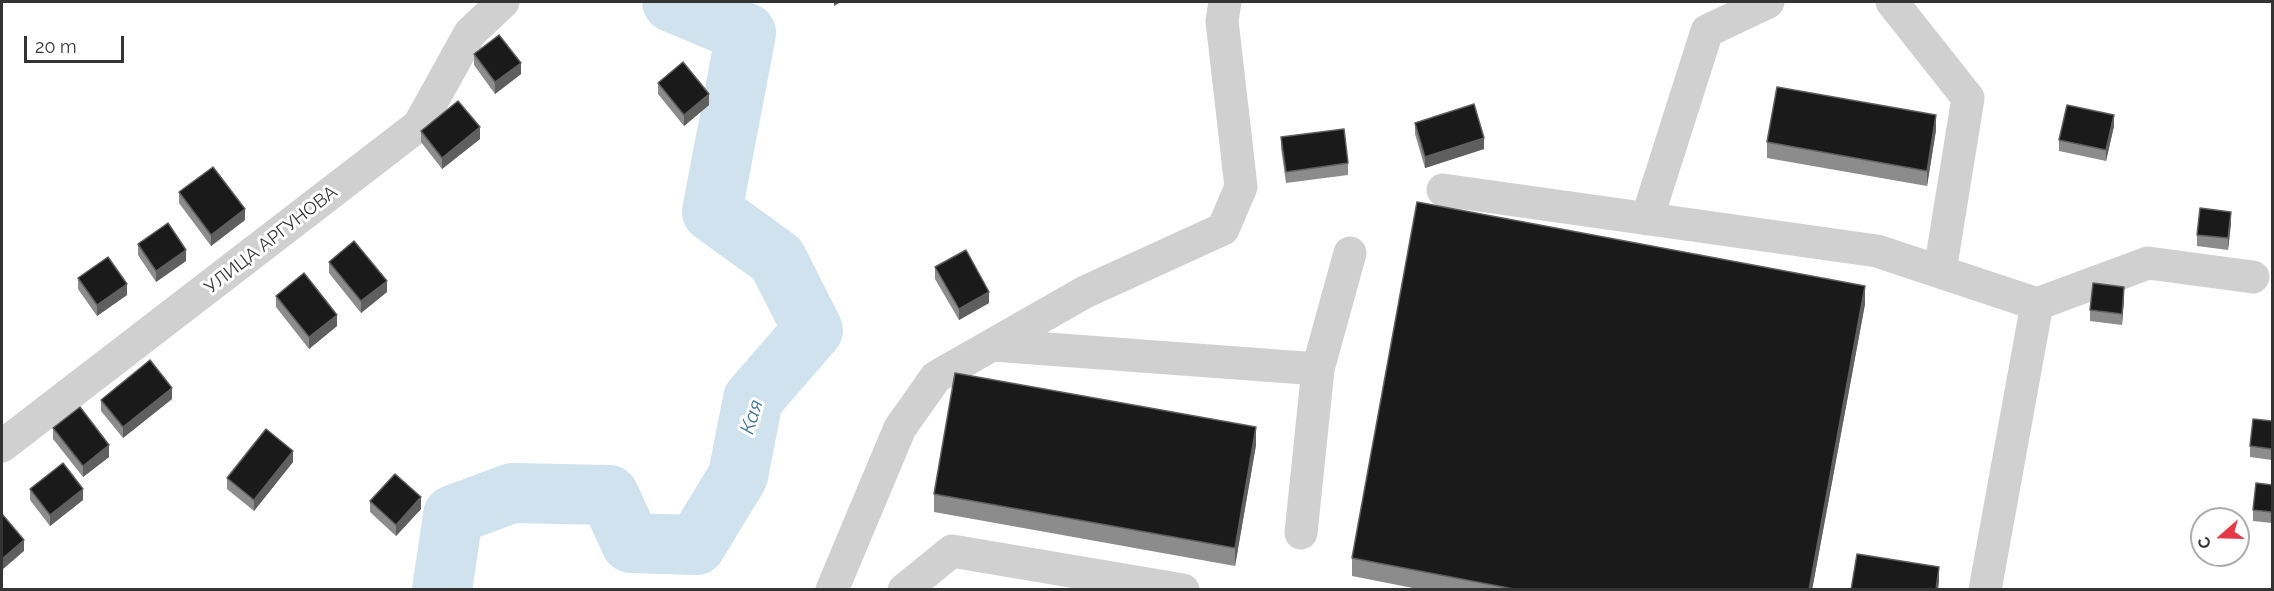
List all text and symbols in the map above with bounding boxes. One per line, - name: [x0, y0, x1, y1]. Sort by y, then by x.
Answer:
- scale bar: [27, 24, 128, 62]
- text: 20 m: [35, 36, 77, 57]
- street label: УЛИЦА АРГУНОВА: [200, 182, 342, 298]
- water label: Кая: [735, 397, 769, 437]
- north arrow: [2190, 507, 2250, 567]
- text: С: [2194, 534, 2215, 551]

